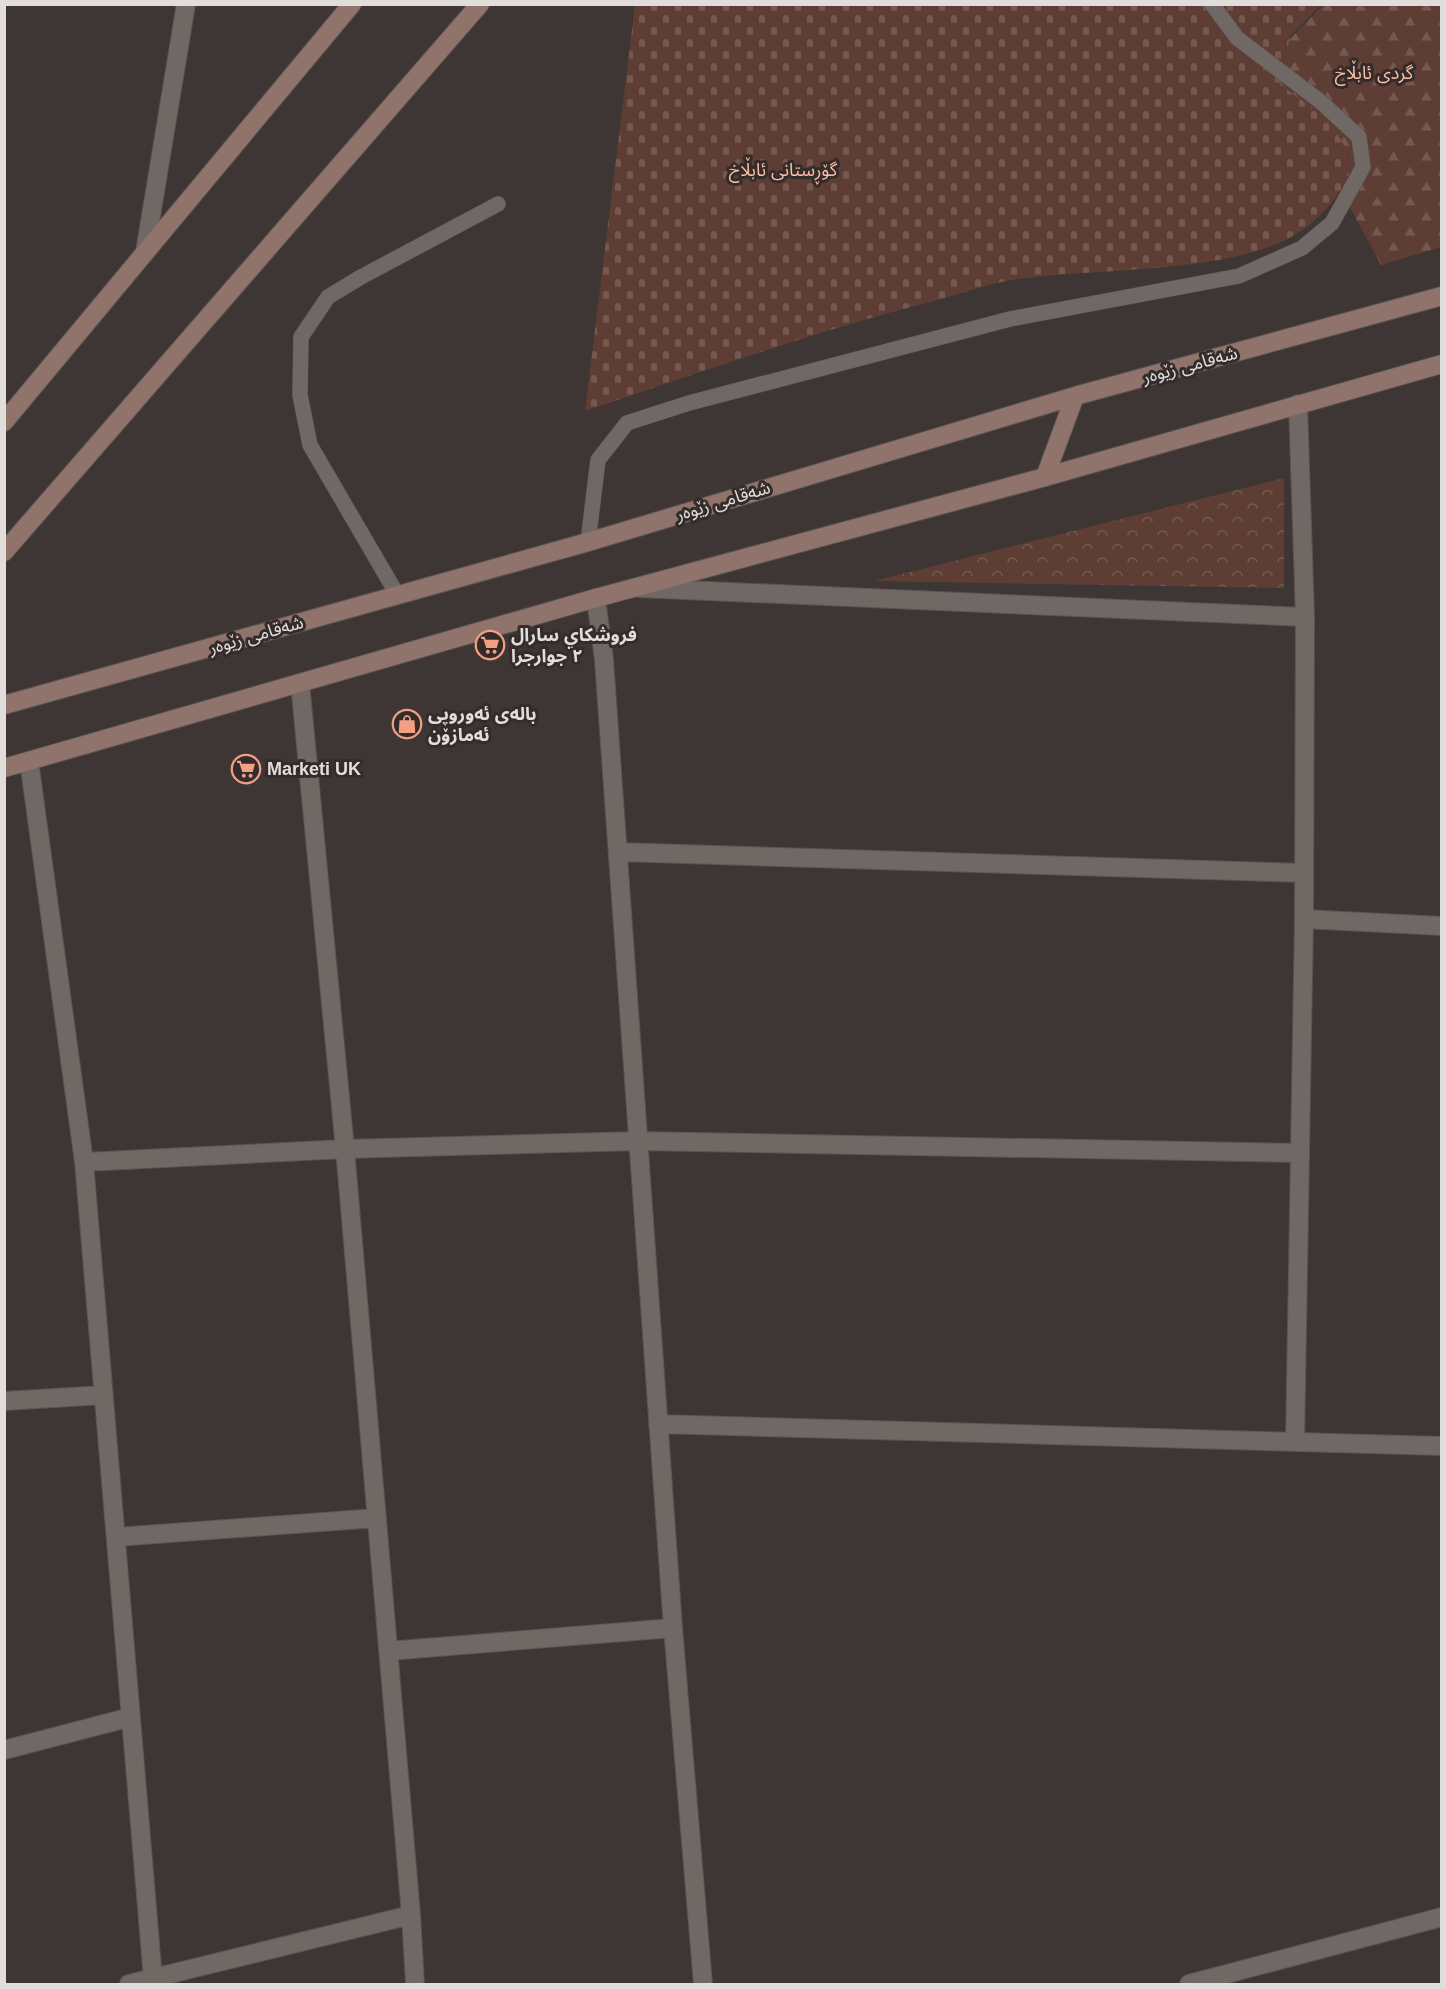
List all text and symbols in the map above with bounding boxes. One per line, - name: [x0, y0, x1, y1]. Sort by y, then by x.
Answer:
- park label: گردی ئابڵاخ: [1335, 60, 1414, 86]
- park label: گۆڕستانی ئابڵاخ: [729, 157, 838, 185]
- street label: شەقامی زێوەر: [1139, 343, 1240, 389]
- street label: شەقامی زێوەر: [672, 477, 773, 526]
- street label: شەقامی زێوەر: [205, 612, 306, 659]
- place label: فروشكاي سارال ٢ جوارجرا: [511, 625, 637, 667]
- supermarket icon: فروشكاي سارال ٢ جوارجرا: [474, 629, 506, 661]
- place label: بالەی ئەوروپی ئەمازۆن: [428, 704, 536, 746]
- shop icon: بالەی ئەوروپی ئەمازۆن: [391, 708, 423, 740]
- supermarket icon: Marketi UK: [230, 753, 262, 785]
- place label: Marketi UK: [267, 759, 361, 779]

